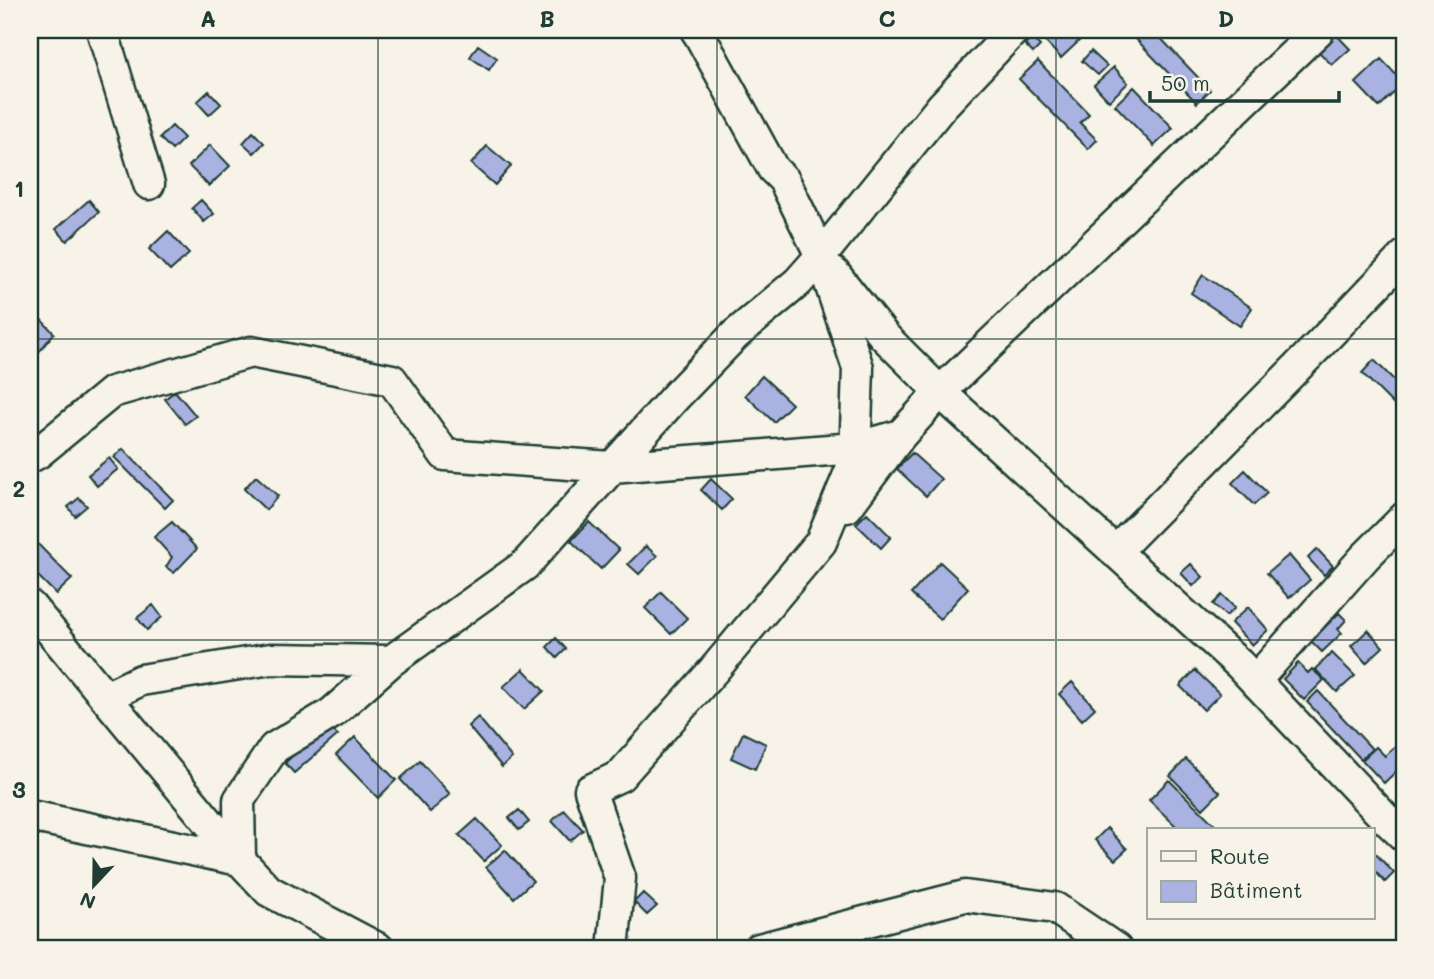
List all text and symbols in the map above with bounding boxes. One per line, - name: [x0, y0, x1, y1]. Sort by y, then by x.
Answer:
- text: A: [200, 3, 216, 33]
- text: B: [539, 3, 555, 33]
- text: C: [878, 3, 896, 33]
- text: D: [1218, 3, 1234, 33]
- scale bar: [1150, 60, 1340, 104]
- text: 50 m: [1161, 69, 1210, 96]
- text: 1: [14, 173, 24, 203]
- text: 2: [13, 473, 25, 503]
- text: 3: [12, 774, 26, 804]
- legend: [1147, 828, 1374, 920]
- text: Route: [1210, 842, 1270, 869]
- north arrow: [60, 850, 130, 920]
- text: Bâtiment: [1210, 876, 1302, 903]
- text: N: [76, 887, 99, 916]

